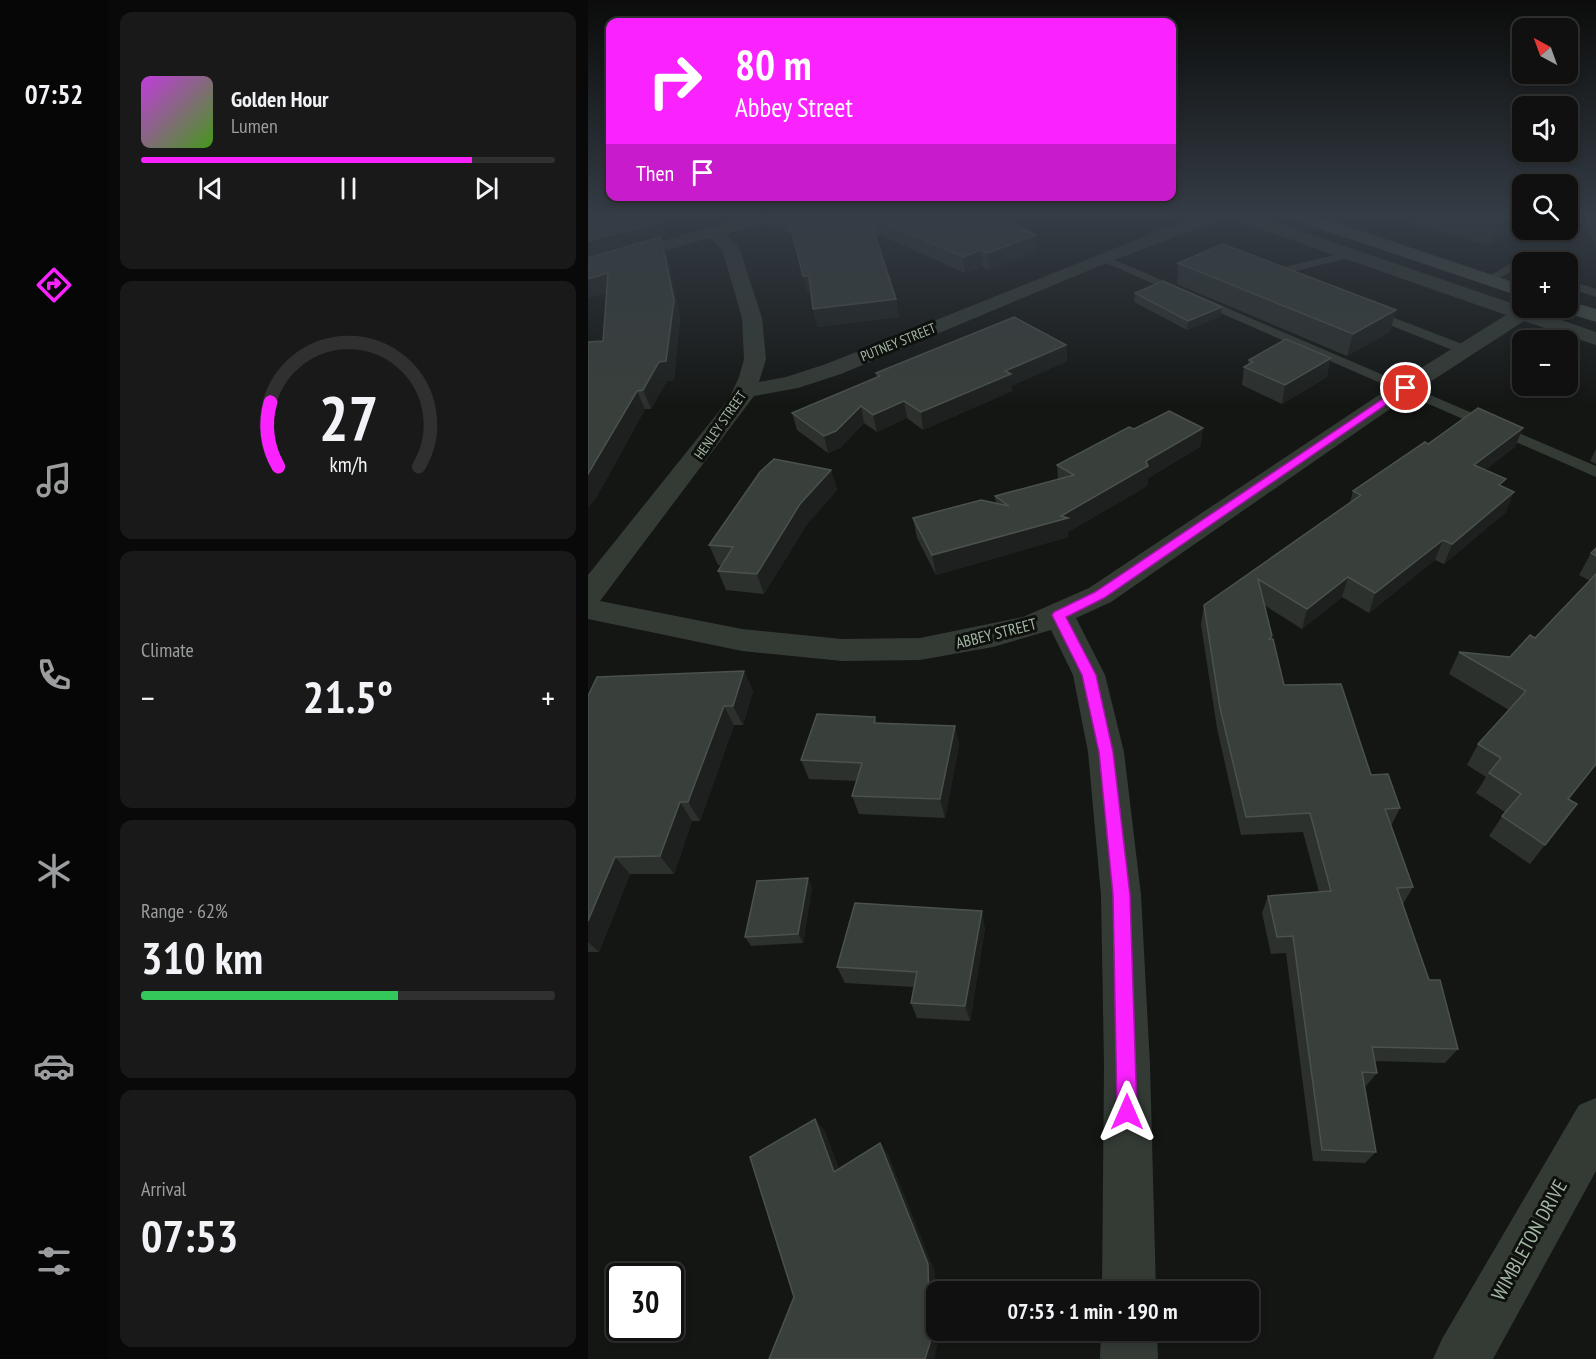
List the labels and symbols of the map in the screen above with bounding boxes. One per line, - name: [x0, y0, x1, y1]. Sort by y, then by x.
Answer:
- north arrow: [1512, 18, 1578, 84]
- street label: PUTNEY STREET: [858, 318, 939, 365]
- pin: [1380, 362, 1431, 413]
- street label: HENLEY STREET: [690, 387, 750, 463]
- street label: ABBEY STREET: [954, 613, 1038, 653]
- position arrow: [1095, 1080, 1159, 1144]
- street label: WIMBLETON DRIVE: [1485, 1175, 1573, 1305]
- speed limit sign: 30: [606, 1263, 684, 1341]

